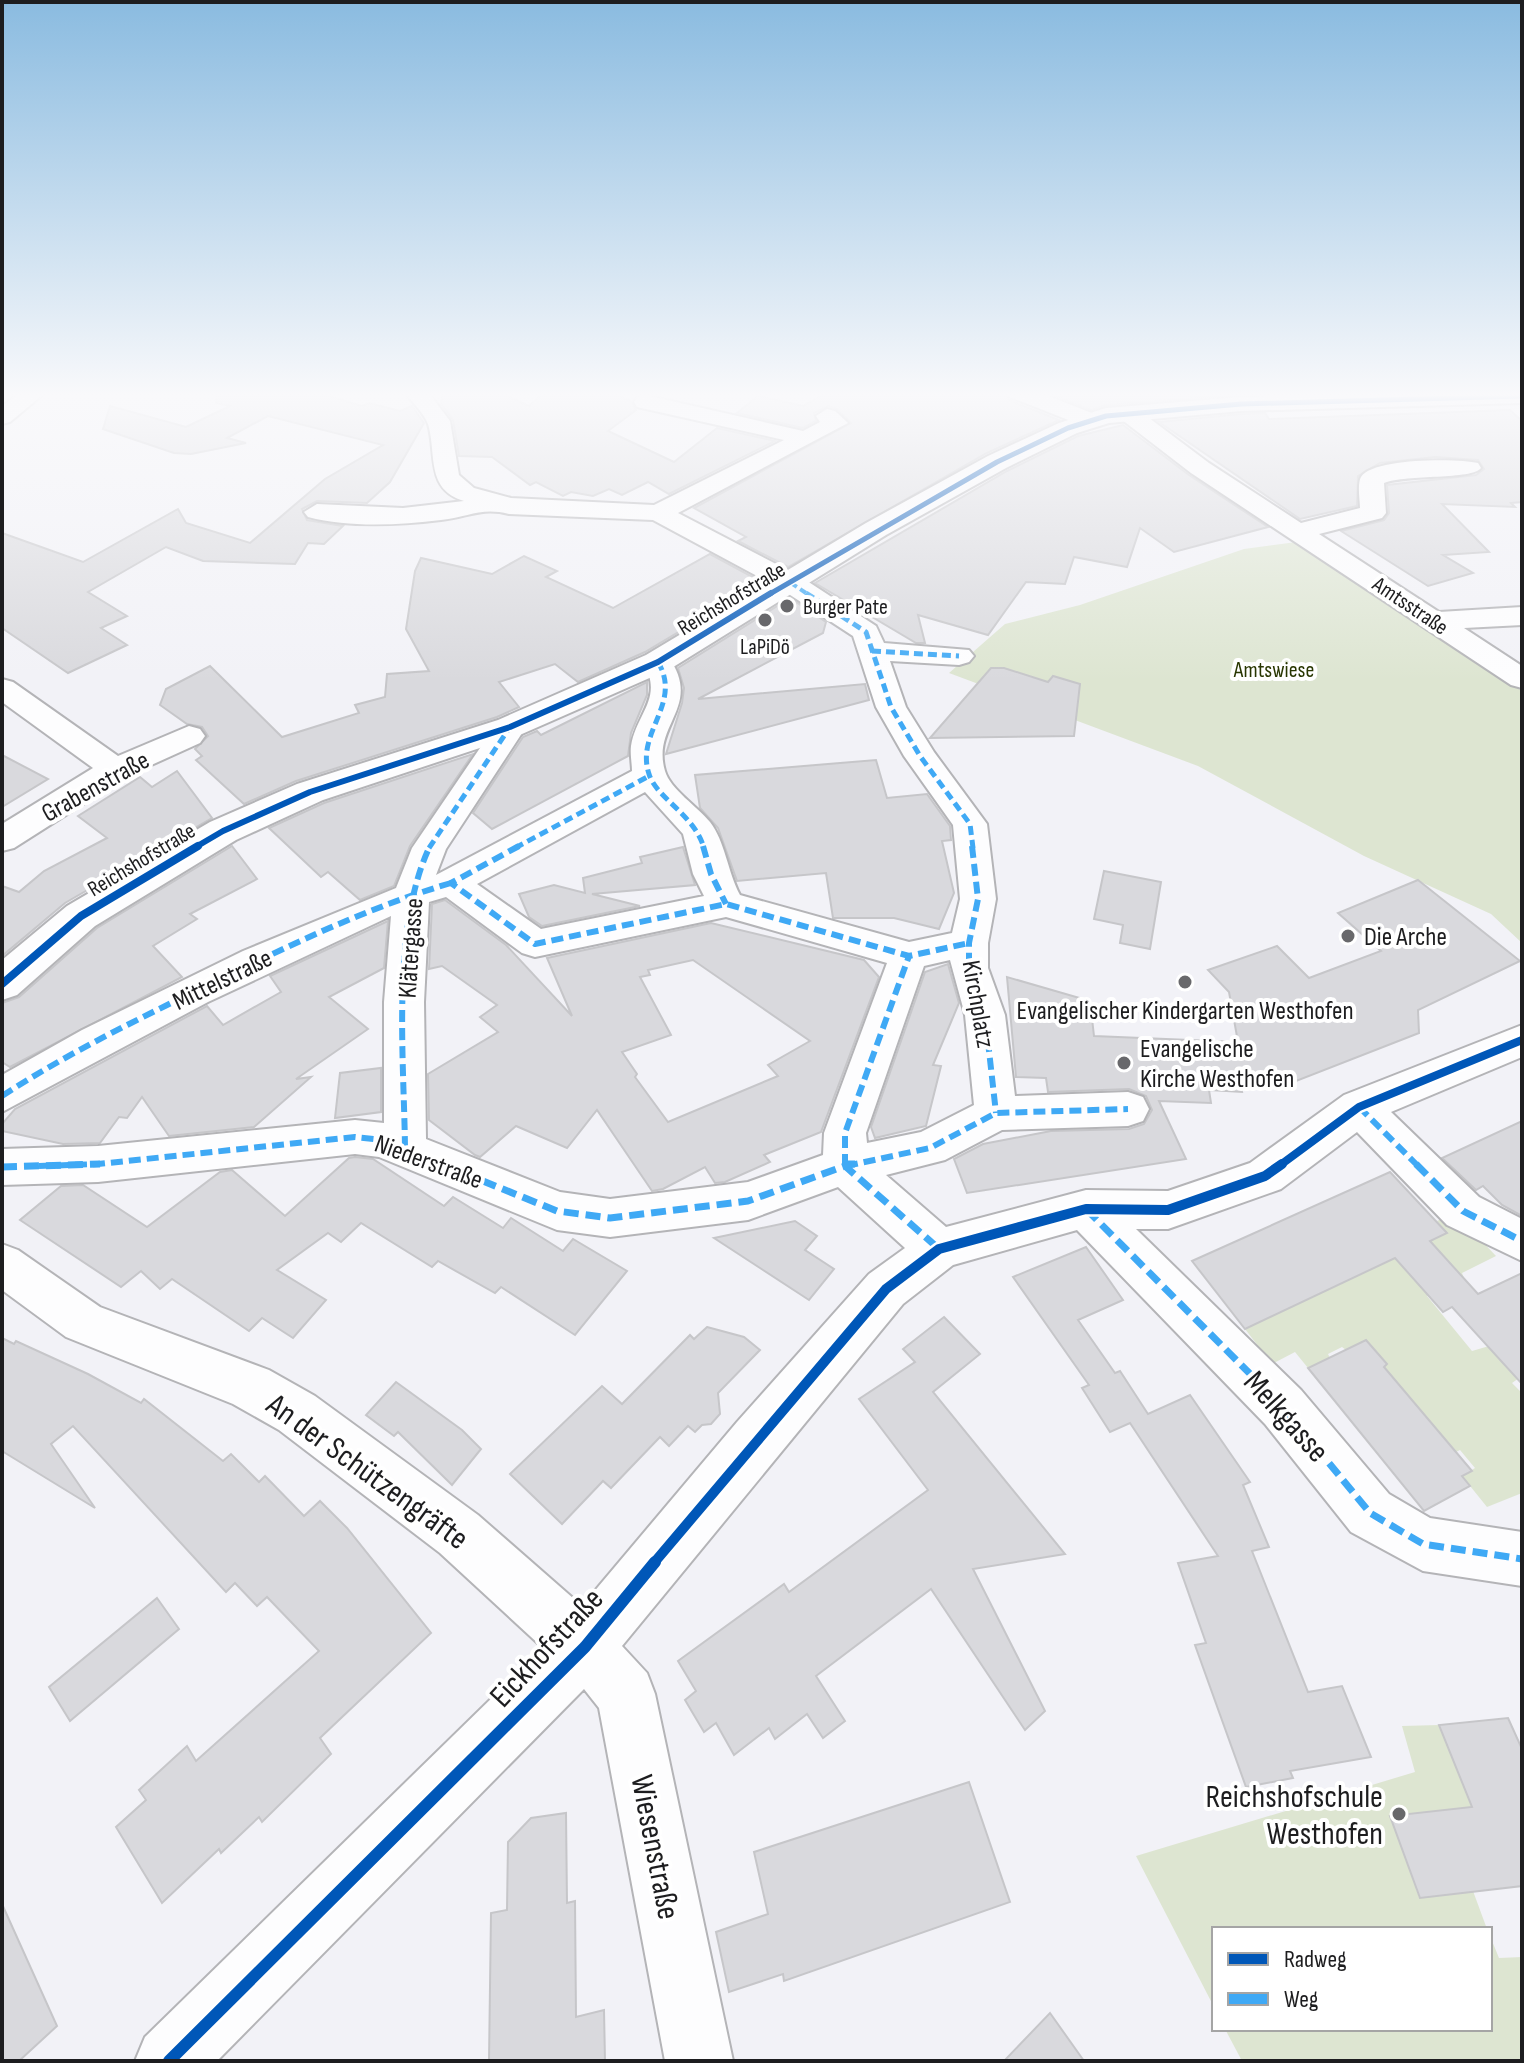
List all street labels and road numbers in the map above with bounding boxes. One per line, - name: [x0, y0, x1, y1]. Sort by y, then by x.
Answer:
- street label: Reichshofstraße: [673, 557, 791, 642]
- street label: Amtsstraße: [1366, 571, 1453, 641]
- street label: Grabenstraße: [37, 745, 155, 830]
- street label: Reichshofstraße: [83, 818, 201, 903]
- street label: Klätergasse: [393, 897, 430, 999]
- street label: Mittelstraße: [168, 943, 277, 1018]
- street label: Kirchplatz: [955, 958, 1000, 1050]
- street label: Niederstraße: [370, 1129, 487, 1196]
- street label: Melkgasse: [1235, 1363, 1337, 1471]
- street label: An der Schützengräfte: [258, 1385, 476, 1559]
- street label: Eickhofstraße: [482, 1580, 612, 1716]
- street label: Wiesenstraße: [621, 1772, 688, 1923]

